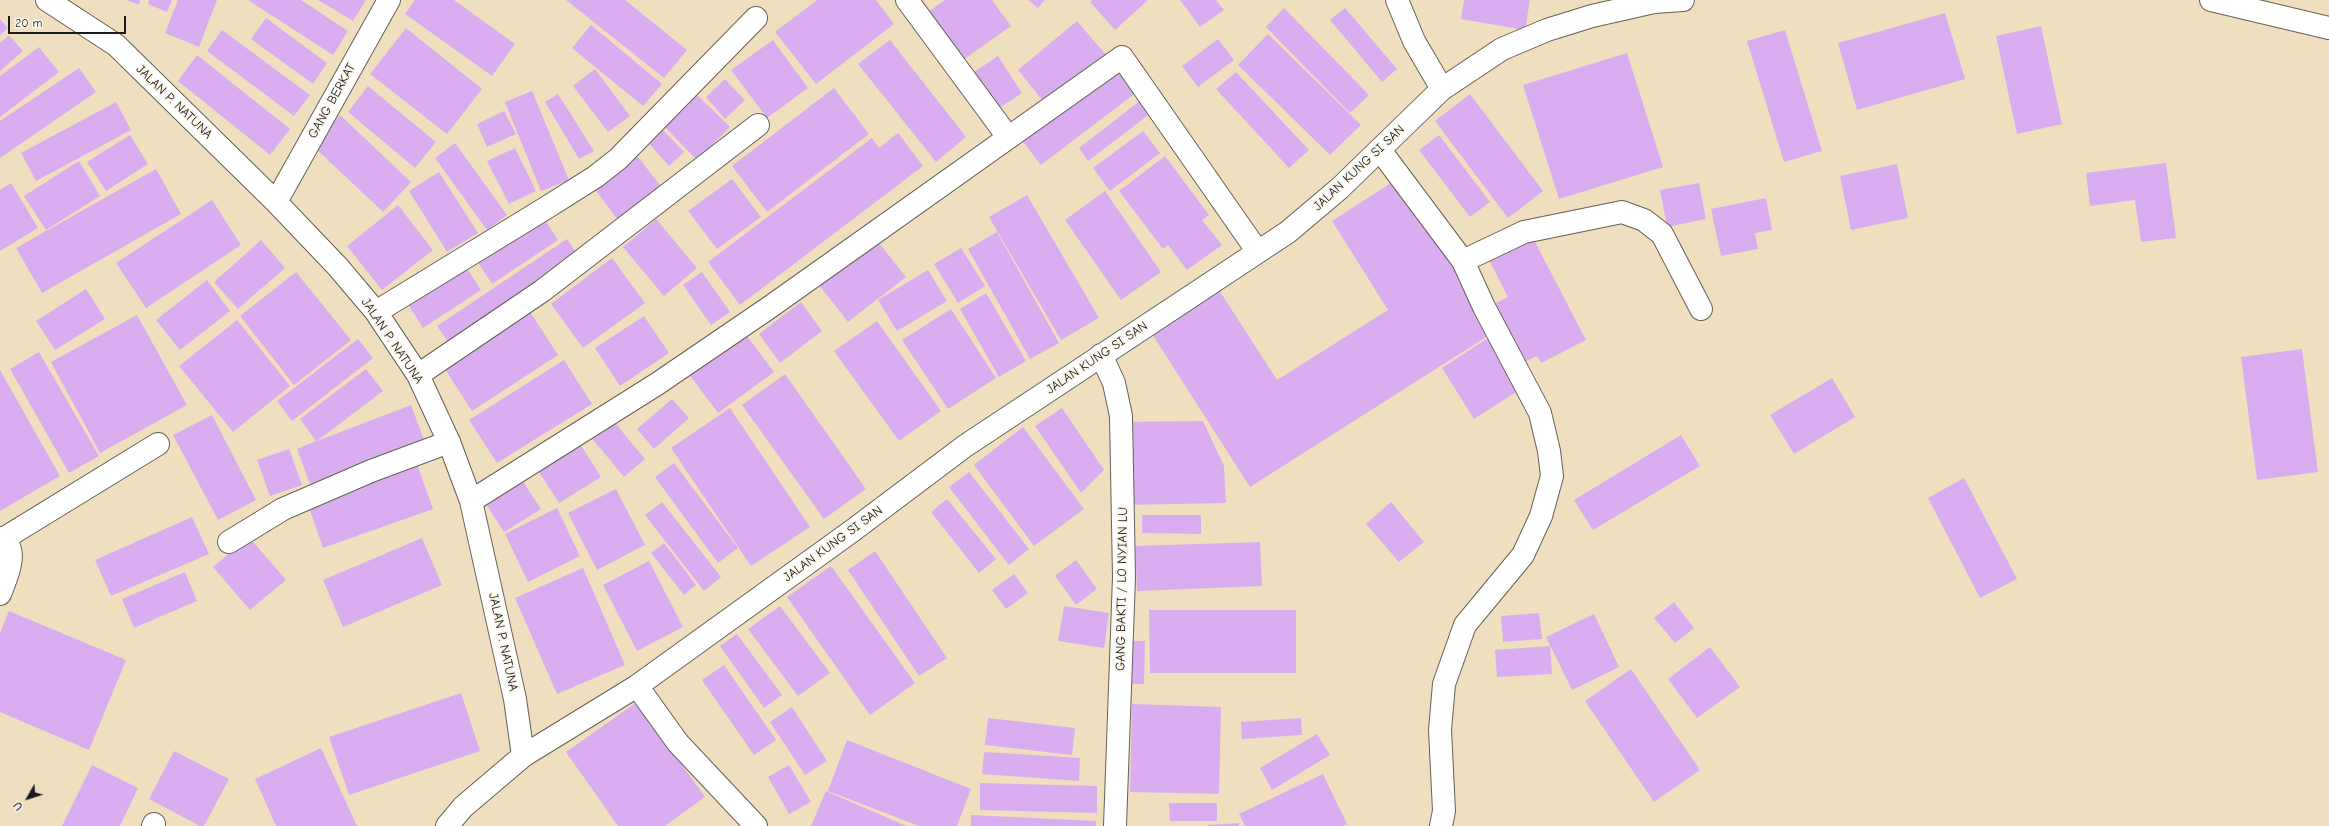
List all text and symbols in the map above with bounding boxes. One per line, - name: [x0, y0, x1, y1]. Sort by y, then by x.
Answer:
- scale bar: [10, 8, 128, 34]
- text: 20 m: [15, 16, 43, 30]
- street label: GANG BERKAT: [305, 61, 359, 141]
- street label: JALAN P. NATUNA: [133, 62, 215, 142]
- street label: JALAN KUNG SI SAN: [1310, 122, 1408, 214]
- street label: JALAN P. NATUNA: [358, 295, 426, 387]
- street label: JALAN KUNG SI SAN: [1043, 318, 1151, 398]
- street label: JALAN KUNG SI SAN: [780, 503, 886, 585]
- street label: GANG BAKTI / LO NYIAN LU: [1113, 507, 1131, 671]
- street label: JALAN P. NATUNA: [485, 591, 521, 693]
- north arrow: [8, 778, 48, 818]
- text: U: [11, 799, 26, 813]

